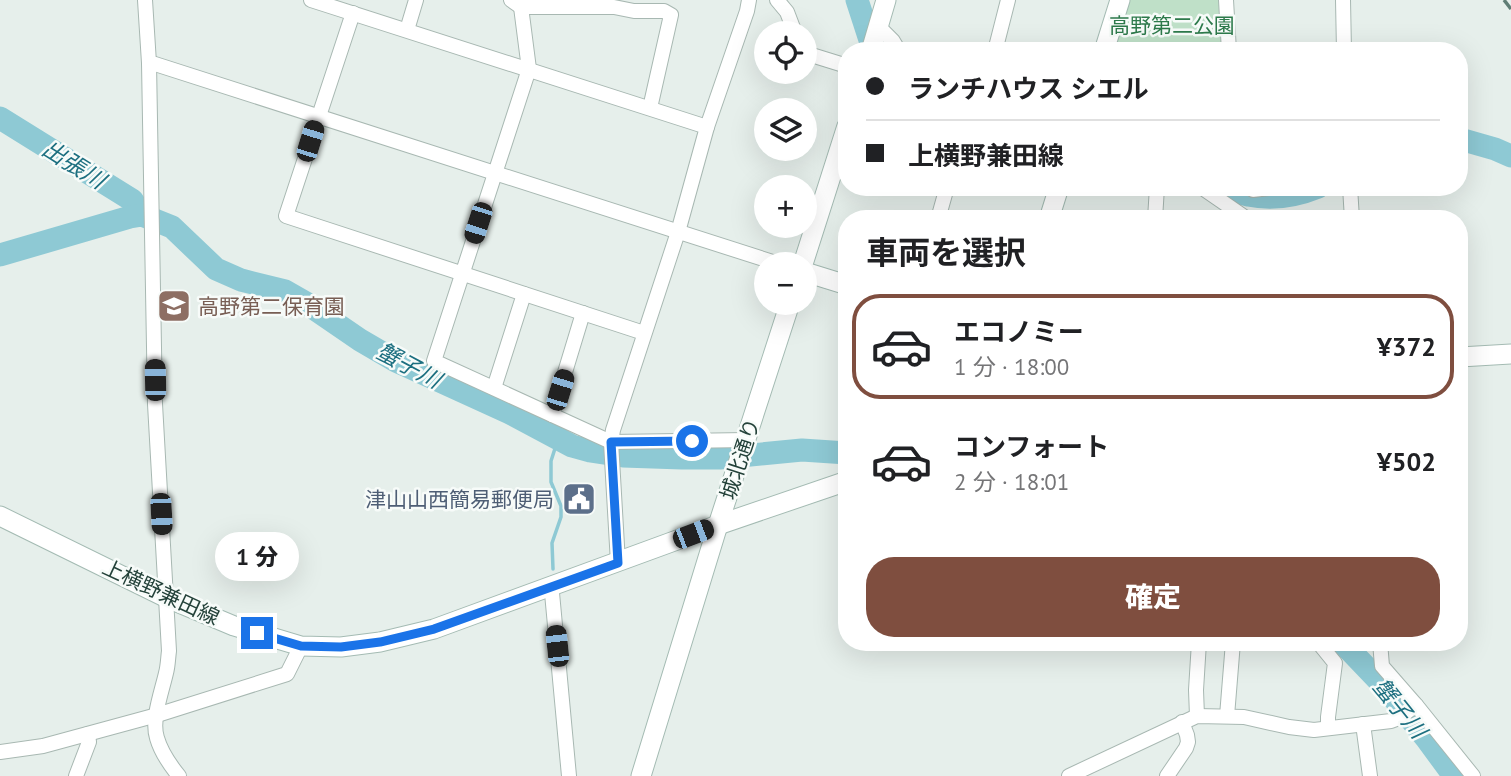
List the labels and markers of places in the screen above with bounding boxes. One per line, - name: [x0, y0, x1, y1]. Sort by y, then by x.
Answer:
- school or university icon: 高野第二保育園: [155, 287, 193, 325]
- place label: 高野第二保育園: [198, 293, 345, 320]
- public building icon: 津山山西簡易郵便局: [560, 480, 598, 518]
- place label: 津山山西簡易郵便局: [365, 486, 554, 513]

